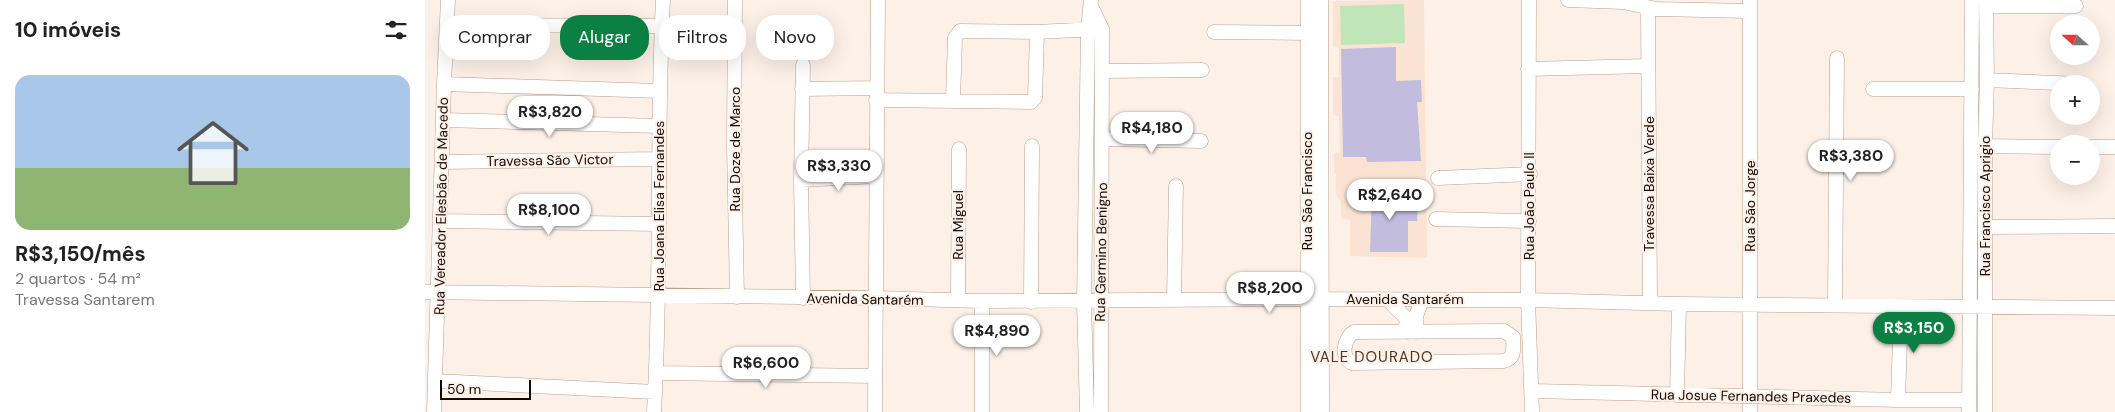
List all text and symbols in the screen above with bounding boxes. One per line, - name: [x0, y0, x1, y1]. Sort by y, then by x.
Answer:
- chip: Comprar: [440, 15, 550, 60]
- chip: Alugar: [560, 15, 649, 60]
- chip: Filtros: [659, 15, 746, 60]
- chip: Novo: [756, 15, 834, 60]
- north arrow: [2050, 15, 2100, 65]
- map controls: [2050, 15, 2100, 185]
- text: 10 imóveis: [15, 16, 121, 44]
- icon: filters: [382, 16, 410, 44]
- button: +: [2050, 75, 2100, 125]
- street label: Rua Doze de Marco: [726, 87, 744, 211]
- pin: R$3,820: [504, 96, 596, 138]
- street label: Rua Vereador Elesbão de Macedo: [430, 97, 452, 315]
- text: R$3,820: [518, 101, 582, 122]
- icon: home: [168, 108, 258, 198]
- pin: R$4,180: [1106, 112, 1198, 154]
- street label: Travessa Baixa Verde: [1640, 116, 1658, 252]
- text: R$4,180: [1121, 117, 1183, 138]
- street label: Rua Joana Elisa Fernandes: [650, 121, 668, 291]
- street label: Rua São Francisco: [1298, 132, 1316, 250]
- button: −: [2050, 135, 2100, 185]
- street label: Rua Francisco Aprigio: [1976, 136, 1994, 276]
- pin: R$3,380: [1805, 140, 1897, 182]
- text: R$3,380: [1819, 145, 1883, 166]
- street label: Travessa São Victor: [486, 150, 614, 170]
- pin: R$3,330: [793, 150, 885, 192]
- street label: Rua João Paulo II: [1520, 152, 1538, 260]
- text: R$3,330: [807, 155, 871, 176]
- street label: Rua São Jorge: [1741, 160, 1759, 252]
- pin: R$2,640: [1344, 178, 1436, 221]
- street label: Rua Germino Benigno: [1091, 182, 1111, 322]
- text: R$2,640: [1358, 184, 1422, 205]
- street label: Rua Miguel: [949, 190, 967, 260]
- pin: R$8,100: [503, 194, 595, 236]
- text: R$8,100: [518, 199, 580, 220]
- text: R$3,150/mês: [15, 240, 146, 268]
- text: 2 quartos · 54 m²: [15, 268, 141, 289]
- pin: R$8,200: [1224, 272, 1316, 314]
- text: R$8,200: [1237, 277, 1303, 298]
- text: Travessa Santarem: [15, 289, 155, 310]
- street label: Avenida Santarém: [806, 289, 924, 309]
- street label: Avenida Santarém: [1346, 290, 1464, 308]
- pin: R$3,150: [1868, 312, 1960, 354]
- pin: R$4,890: [951, 314, 1043, 357]
- text: R$3,150: [1884, 317, 1944, 338]
- text: R$4,890: [964, 320, 1030, 341]
- pin: R$6,600: [720, 346, 812, 389]
- district label: VALE DOURADO: [1310, 347, 1434, 367]
- text: R$6,600: [733, 352, 799, 373]
- scale bar: [440, 377, 531, 400]
- text: 50 m: [447, 380, 481, 398]
- street label: Rua Josue Fernandes Praxedes: [1651, 385, 1851, 407]

